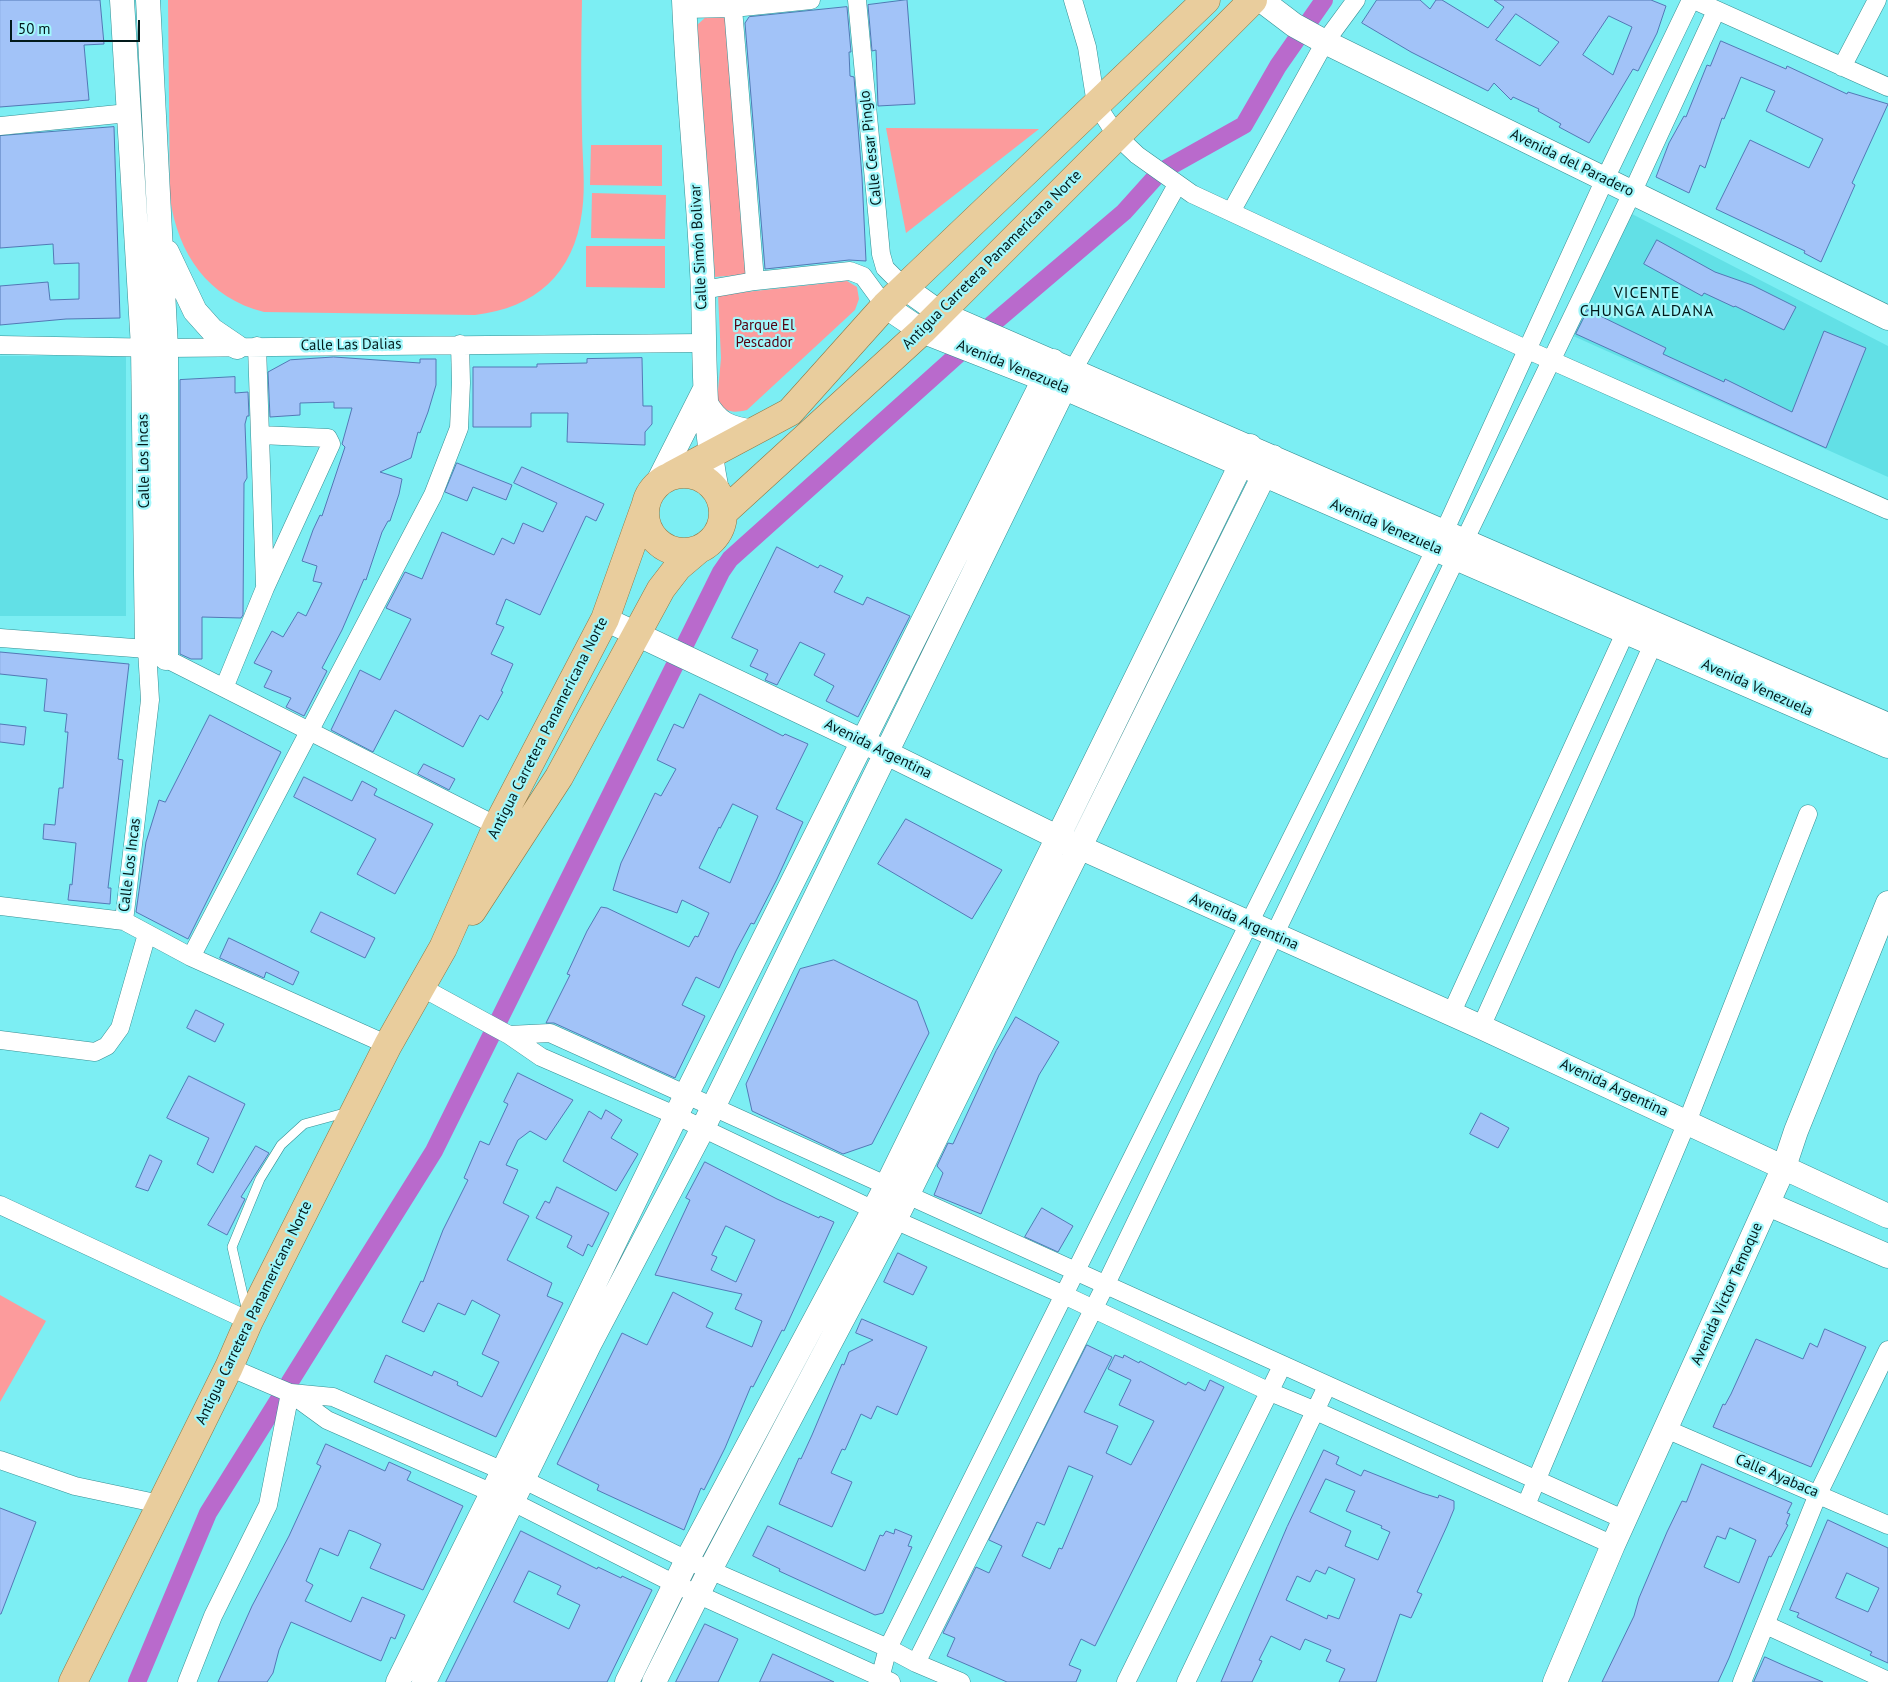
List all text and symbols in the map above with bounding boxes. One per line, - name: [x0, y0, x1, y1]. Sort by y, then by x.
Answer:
- scale bar: [12, 10, 142, 42]
- text: 50 m: [18, 19, 51, 38]
- street label: Calle Cesar Pinglo: [856, 90, 886, 206]
- street label: Avenida del Paradero: [1507, 125, 1637, 201]
- street label: Antigua Carretera Panamericana Norte: [899, 167, 1085, 353]
- street label: Calle Simón Bolivar: [687, 184, 711, 310]
- district label: VICENTE CHUNGA ALDANA: [1578, 283, 1716, 321]
- park label: Parque El Pescador: [734, 317, 794, 352]
- street label: Calle Las Dalias: [300, 335, 402, 355]
- street label: Avenida Venezuela: [954, 336, 1072, 398]
- street label: Calle Los Incas: [134, 414, 154, 508]
- street label: Avenida Venezuela: [1327, 495, 1445, 559]
- street label: Antigua Carretera Panamericana Norte: [484, 614, 612, 842]
- street label: Avenida Venezuela: [1699, 655, 1815, 721]
- street label: Avenida Argentina: [821, 715, 935, 783]
- street label: Calle Los Incas: [115, 817, 145, 913]
- street label: Avenida Argentina: [1187, 890, 1301, 954]
- street label: Avenida Argentina: [1557, 1055, 1671, 1121]
- street label: Antigua Carretera Panamericana Norte: [192, 1198, 316, 1428]
- street label: Avenida Victor Temoque: [1687, 1220, 1767, 1368]
- street label: Calle Ayabaca: [1733, 1450, 1821, 1502]

